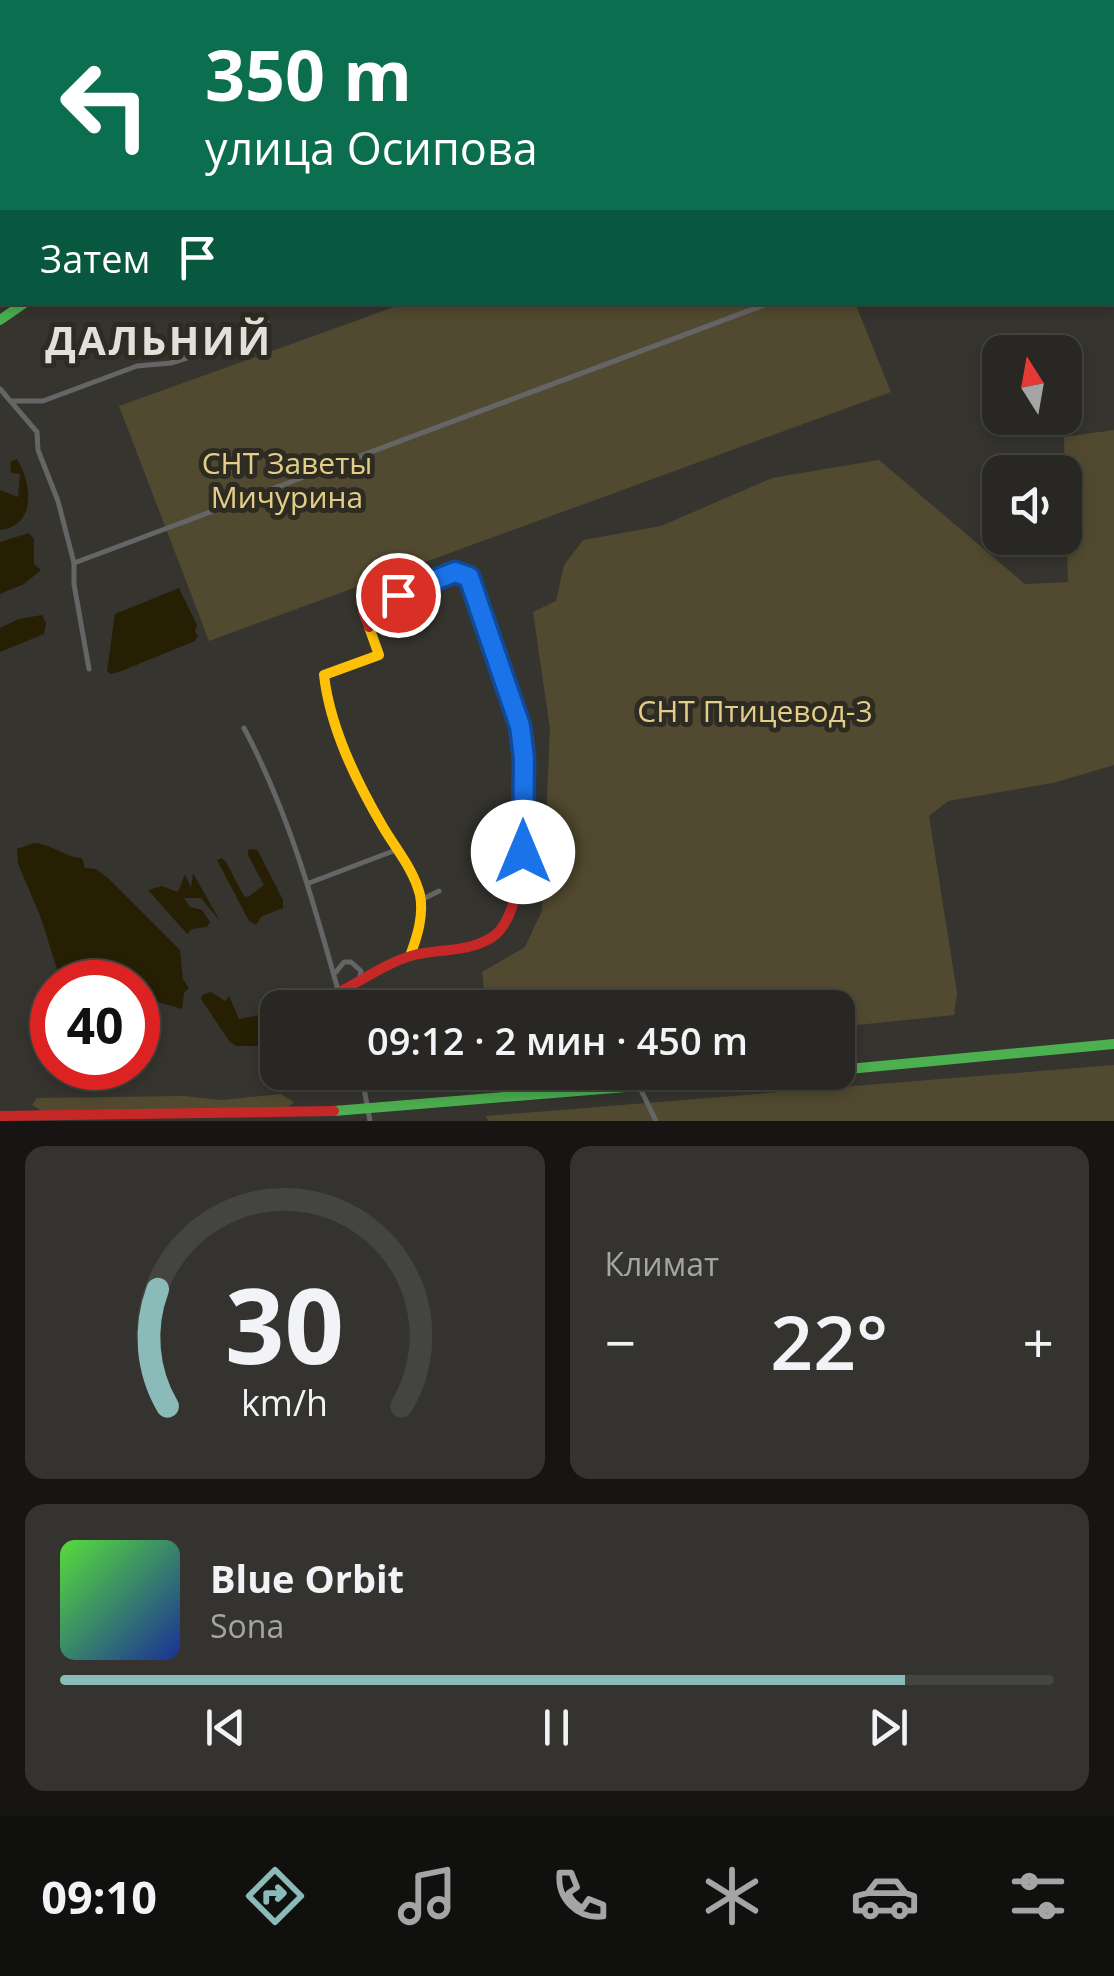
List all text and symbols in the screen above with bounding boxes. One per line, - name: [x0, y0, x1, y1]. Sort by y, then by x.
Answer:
- text: 350 m: [205, 26, 412, 122]
- icon: left: [40, 40, 170, 170]
- text: улица Осипова: [205, 117, 538, 178]
- icon: arrive: [170, 230, 225, 285]
- text: Затем: [40, 232, 150, 284]
- district label: ДАЛЬНИЙ: [45, 312, 273, 367]
- north arrow: [982, 335, 1082, 435]
- map controls: [982, 335, 1082, 555]
- park label: СНТ Заветы Мичурина: [202, 442, 372, 517]
- button: sound: [982, 455, 1082, 555]
- pin: [356, 553, 441, 638]
- icon: arrive: [371, 568, 426, 623]
- park label: СНТ Птицевод-3: [637, 690, 873, 731]
- position arrow: [471, 800, 575, 904]
- speed limit sign: 40: [30, 960, 160, 1090]
- text: 09:12 · 2 мин · 450 m: [367, 1014, 748, 1066]
- text: Климат: [605, 1242, 719, 1285]
- text: 30: [225, 1253, 344, 1394]
- text: 22°: [770, 1290, 888, 1392]
- text: −: [605, 1304, 636, 1379]
- text: +: [1023, 1304, 1054, 1379]
- text: km/h: [241, 1378, 328, 1426]
- text: Blue Orbit: [210, 1552, 404, 1604]
- text: Sona: [210, 1604, 284, 1647]
- icon: previous: [198, 1700, 253, 1755]
- icon: pause: [529, 1700, 584, 1755]
- icon: next: [861, 1700, 916, 1755]
- icon: directions: [240, 1861, 310, 1931]
- icon: music: [392, 1861, 462, 1931]
- icon: phone: [545, 1861, 615, 1931]
- icon: climate: [697, 1861, 767, 1931]
- icon: car: [850, 1861, 920, 1931]
- icon: filters: [1003, 1861, 1073, 1931]
- text: 09:10: [41, 1866, 157, 1927]

